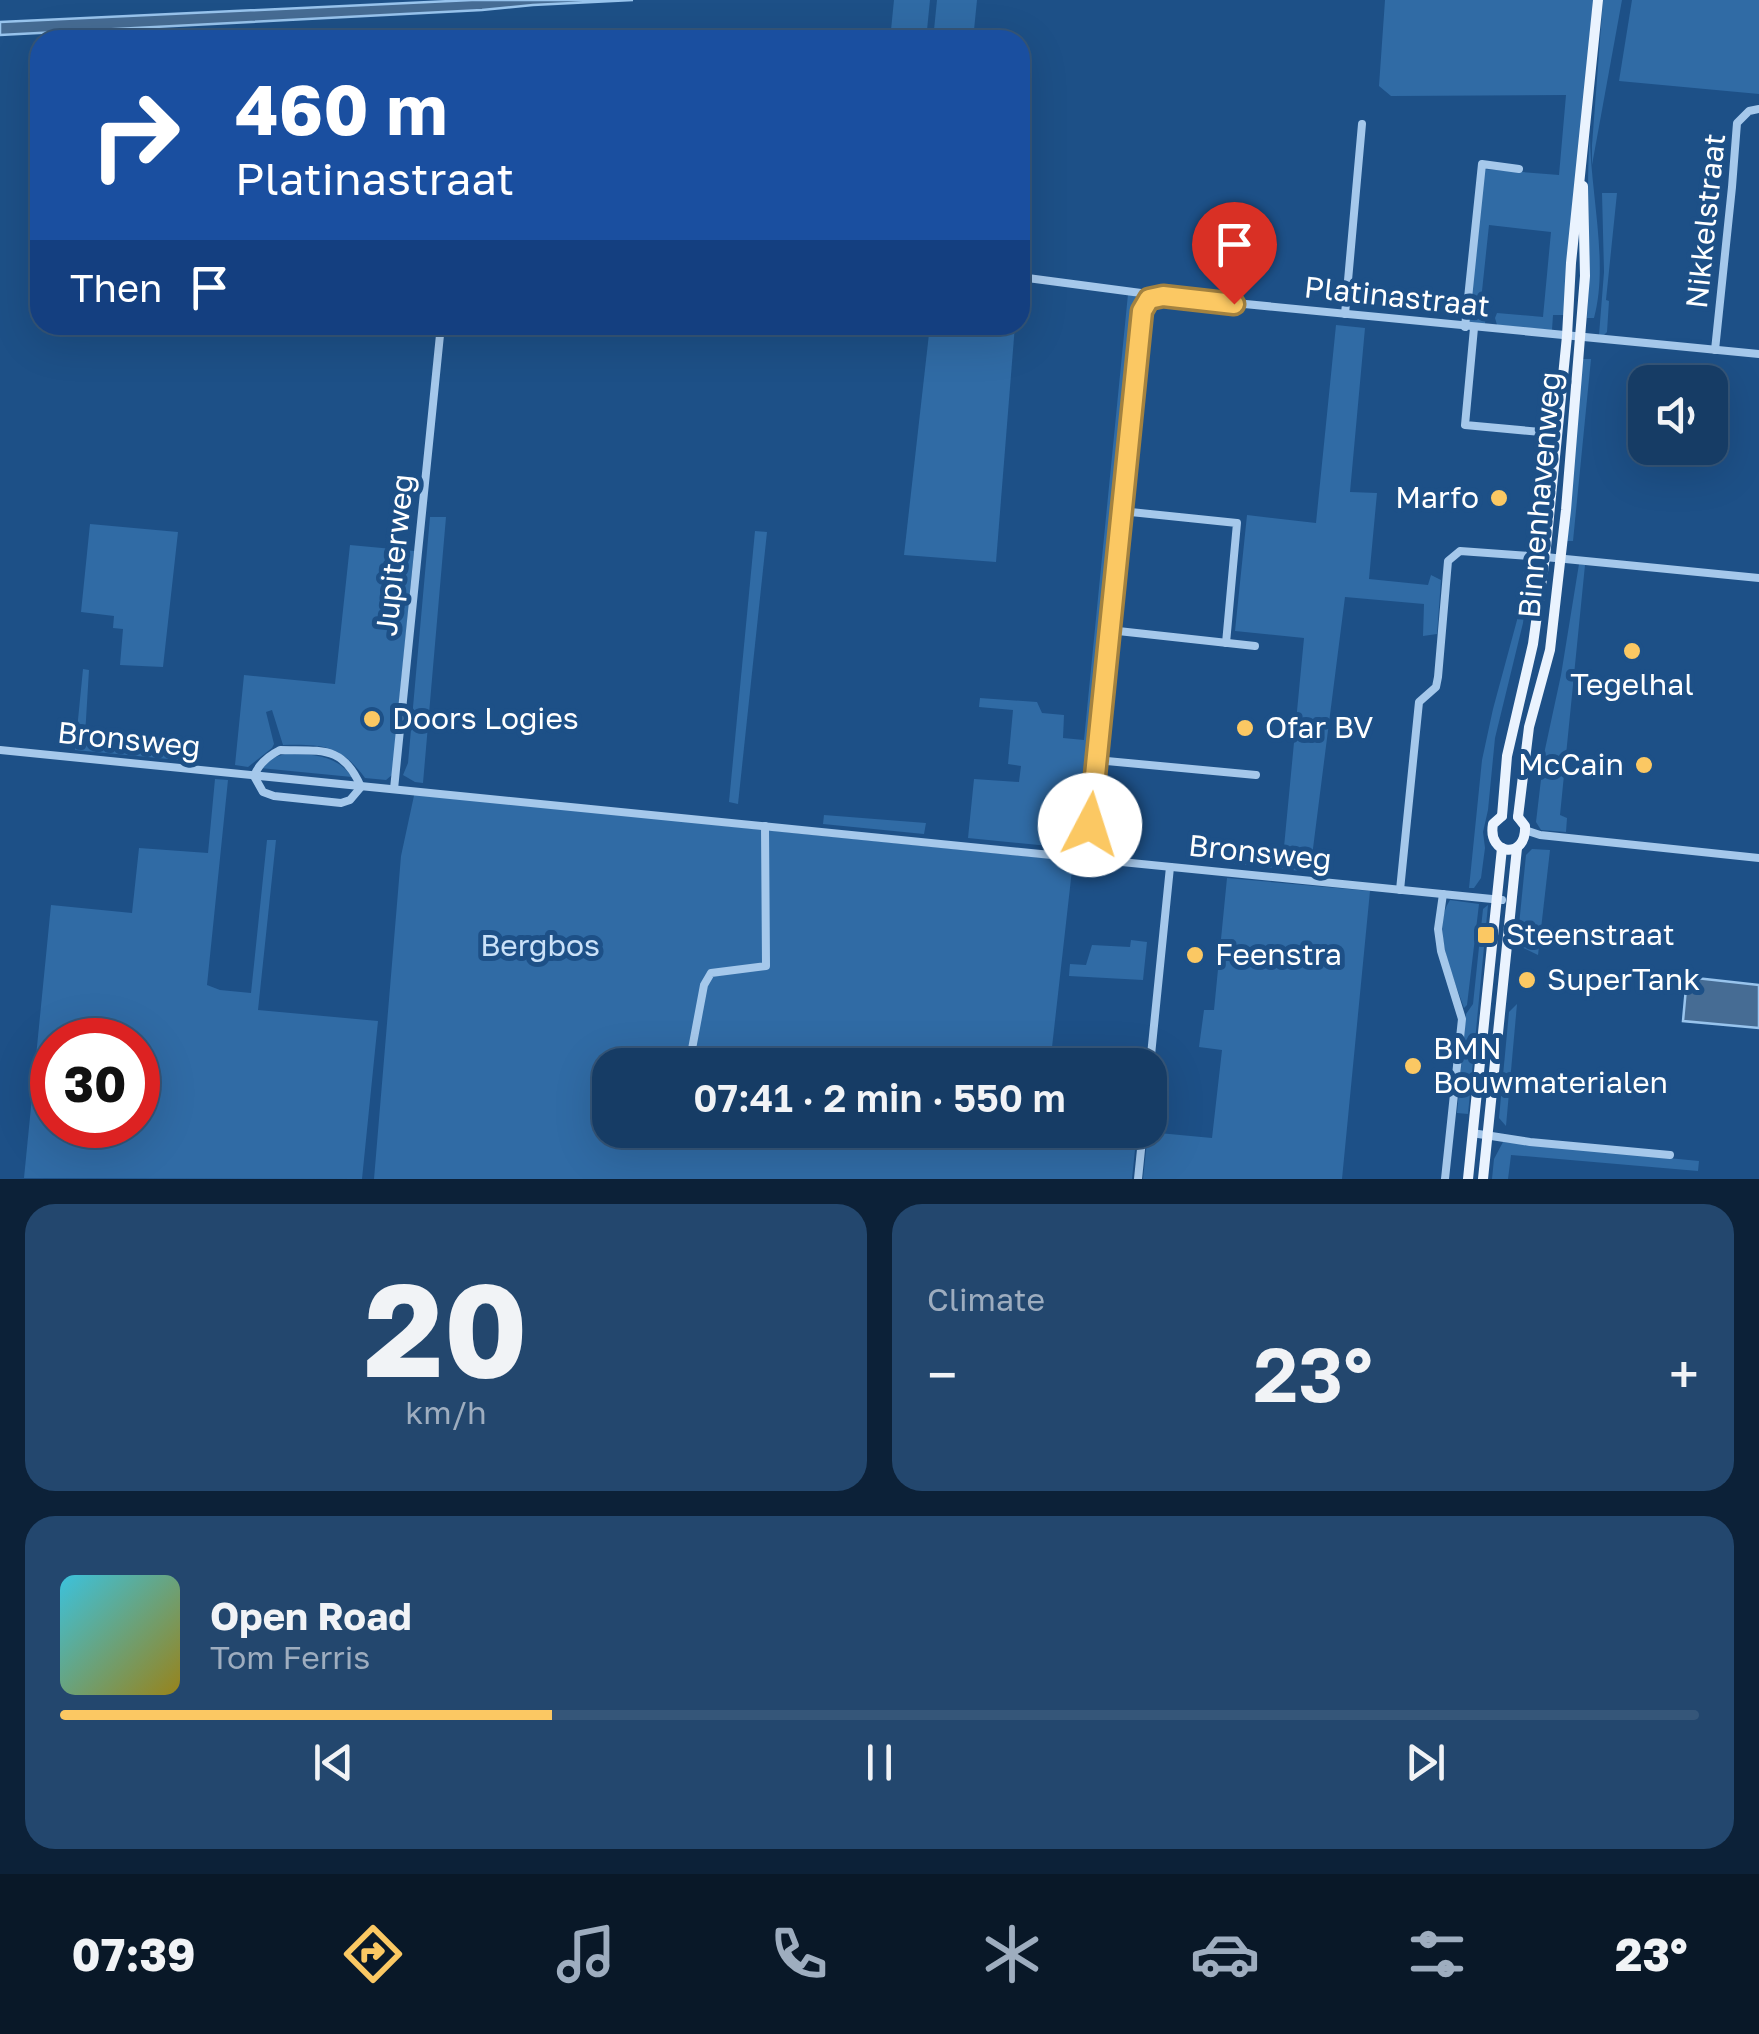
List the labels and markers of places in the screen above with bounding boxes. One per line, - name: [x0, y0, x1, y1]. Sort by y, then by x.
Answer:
- pin: [1192, 202, 1277, 305]
- place label: Marfo: [1395, 479, 1479, 515]
- marker: Marfo: [1488, 487, 1510, 509]
- marker: Tegelhal: [1621, 640, 1643, 662]
- place label: Tegelhal: [1570, 666, 1694, 702]
- place label: Doors Logies: [392, 700, 579, 736]
- marker: Doors Logies: [361, 708, 383, 730]
- place label: Ofar BV: [1265, 709, 1373, 745]
- marker: Ofar BV: [1234, 717, 1256, 739]
- place label: McCain: [1518, 746, 1624, 782]
- marker: McCain: [1633, 754, 1655, 776]
- place label: Steenstraat: [1506, 916, 1675, 952]
- marker: Steenstraat: [1475, 924, 1497, 946]
- place label: Feenstra: [1215, 936, 1342, 972]
- marker: Feenstra: [1184, 944, 1206, 966]
- place label: SuperTank: [1547, 961, 1700, 997]
- marker: SuperTank: [1516, 969, 1538, 991]
- place label: BMN Bouwmaterialen: [1433, 1030, 1668, 1100]
- marker: BMN Bouwmaterialen: [1402, 1055, 1424, 1077]

